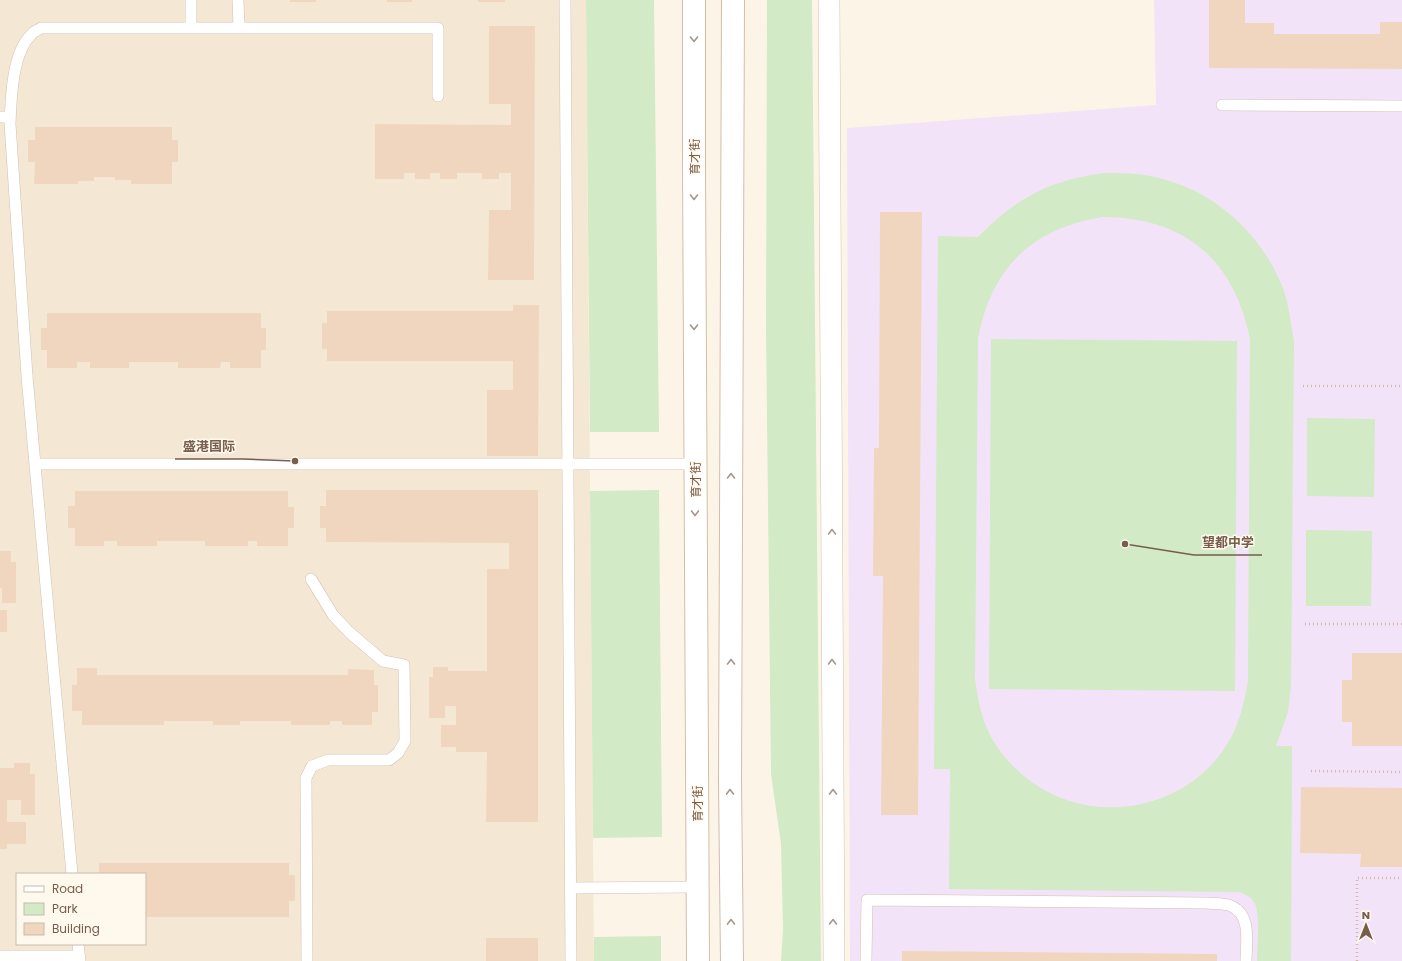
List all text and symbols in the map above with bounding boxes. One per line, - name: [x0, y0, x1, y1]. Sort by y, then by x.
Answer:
- one-way arrow: [690, 36, 698, 42]
- street label: 育才街: [686, 139, 703, 175]
- one-way arrow: [690, 194, 698, 200]
- one-way arrow: [690, 324, 698, 330]
- callout: 盛港国际: [175, 434, 243, 459]
- text: 盛港国际: [183, 437, 235, 456]
- street label: 育才街: [687, 462, 704, 498]
- one-way arrow: [727, 473, 735, 479]
- one-way arrow: [691, 510, 699, 516]
- one-way arrow: [828, 529, 836, 535]
- callout: 望都中学: [1194, 530, 1262, 555]
- text: 望都中学: [1202, 533, 1254, 552]
- one-way arrow: [727, 659, 735, 665]
- one-way arrow: [828, 659, 836, 665]
- street label: 育才街: [689, 786, 706, 822]
- one-way arrow: [726, 789, 734, 795]
- one-way arrow: [829, 789, 837, 795]
- legend: [16, 873, 146, 945]
- text: Road: [52, 880, 83, 897]
- text: Park: [52, 900, 79, 917]
- north arrow: [1346, 905, 1386, 945]
- text: N: [1362, 907, 1370, 923]
- one-way arrow: [727, 919, 736, 925]
- one-way arrow: [829, 919, 837, 925]
- text: Building: [52, 920, 100, 937]

